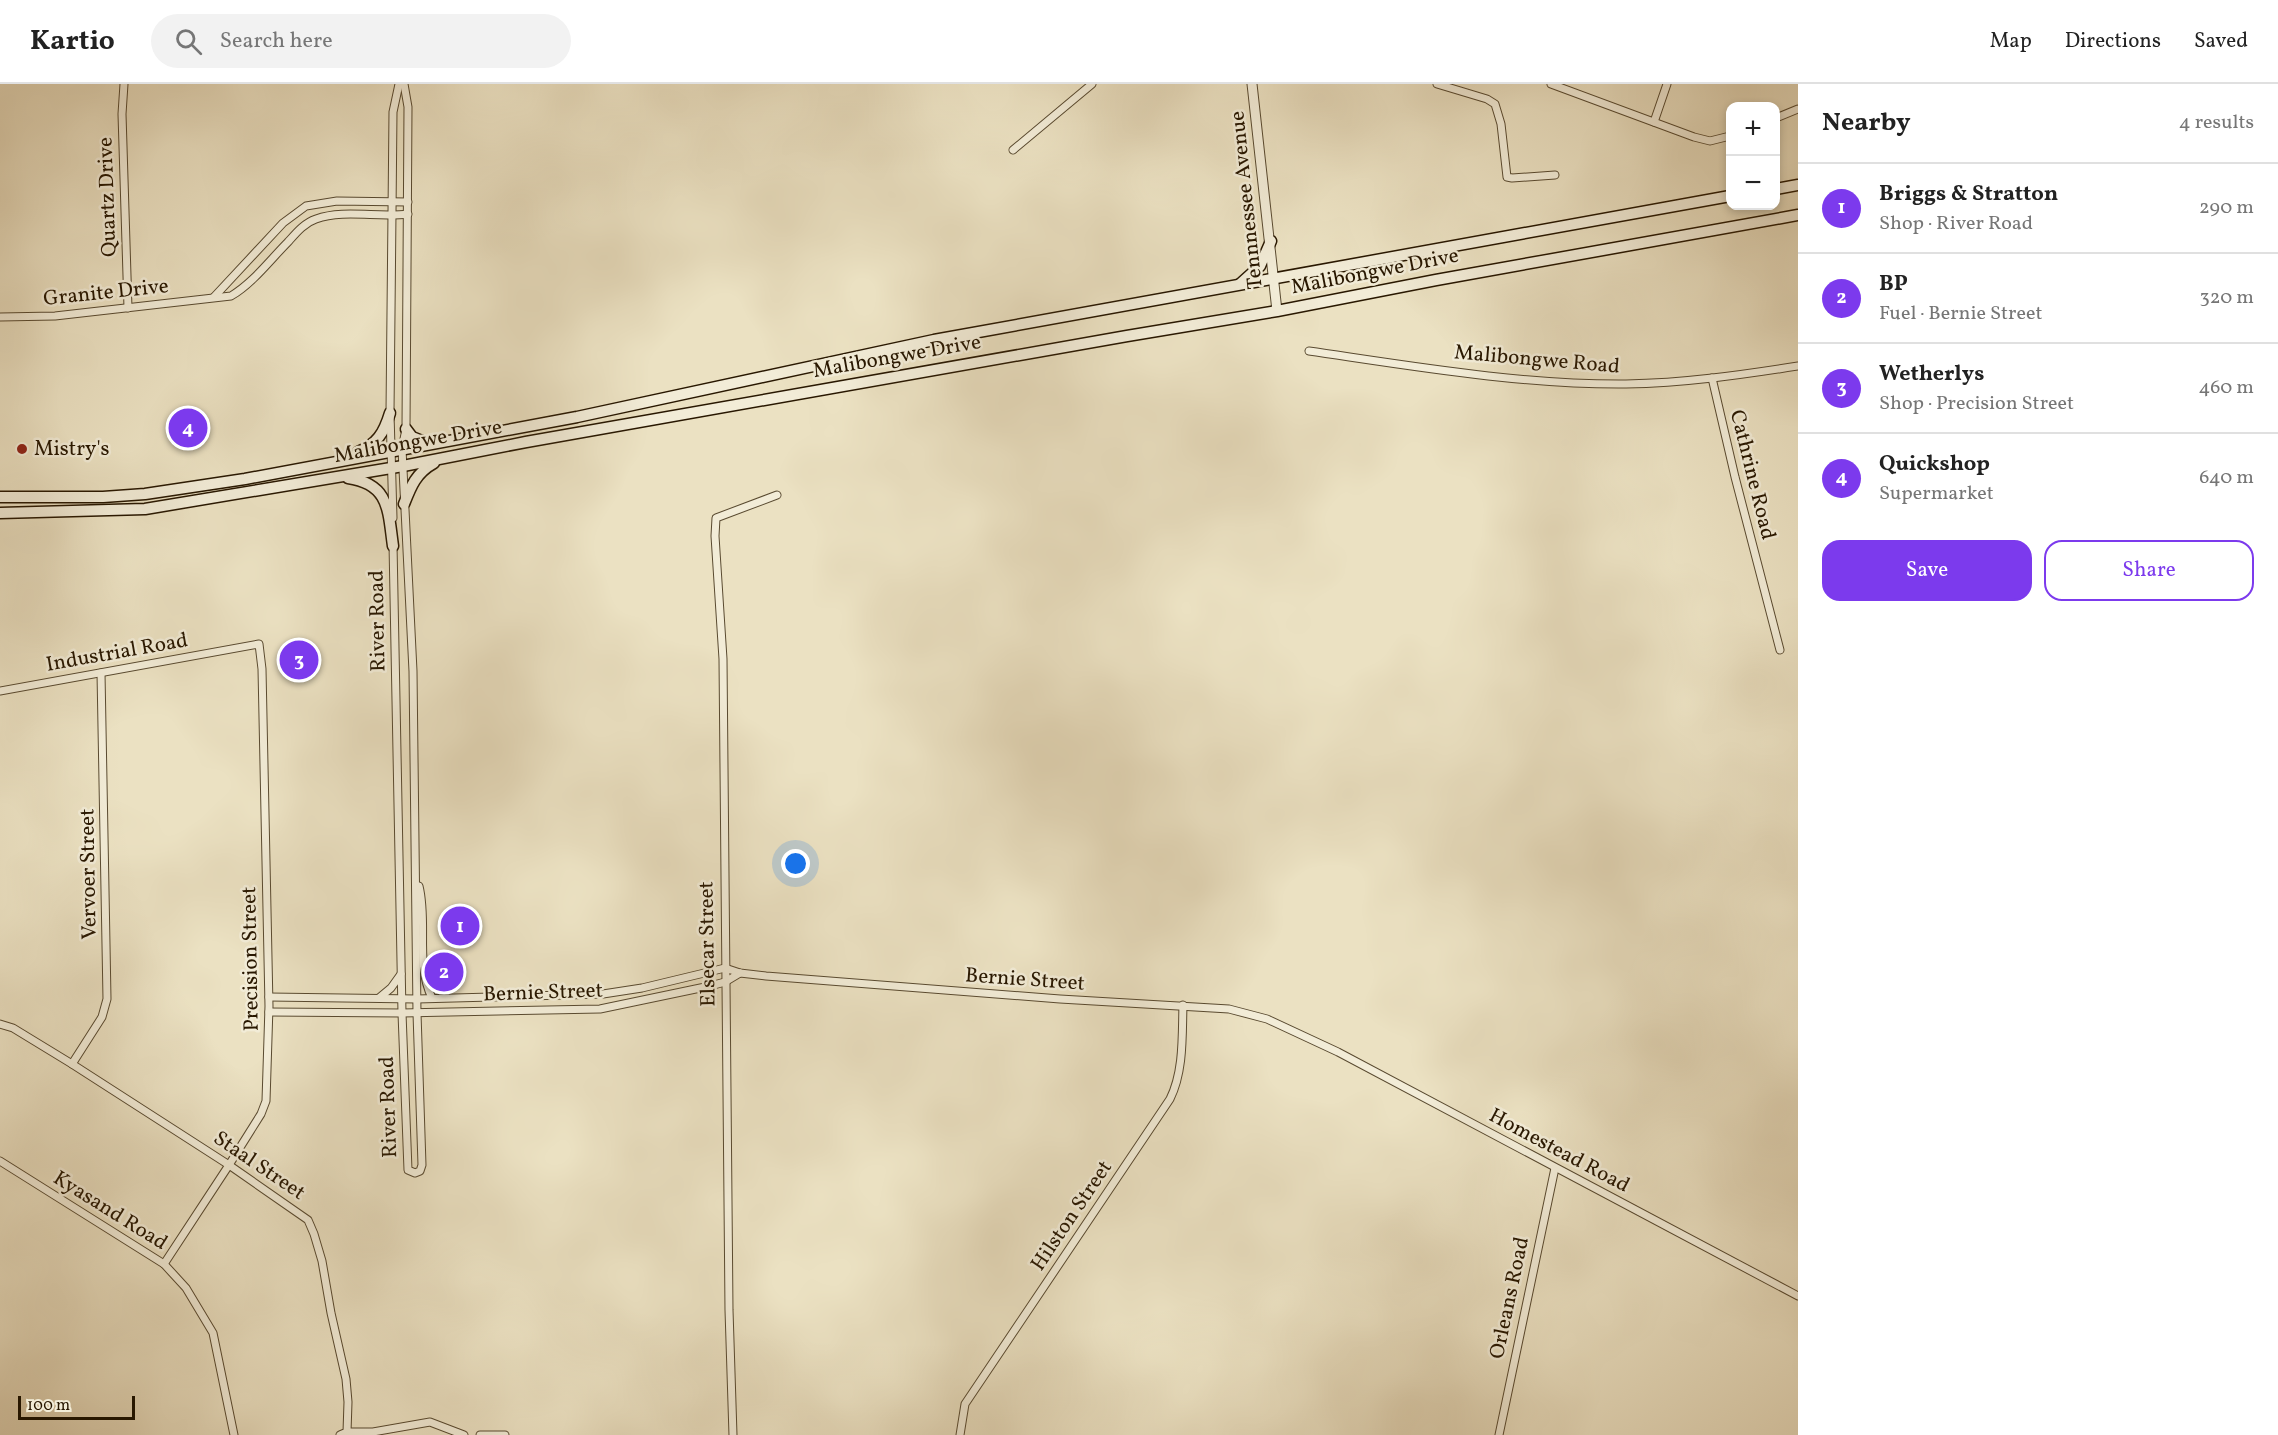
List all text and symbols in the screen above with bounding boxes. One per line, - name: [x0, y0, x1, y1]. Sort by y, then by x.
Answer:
- search box: [151, 14, 571, 68]
- text: Kartio: [30, 22, 115, 61]
- icon: search: [172, 25, 205, 58]
- text: Search here: [220, 26, 333, 57]
- text: Map: [1990, 27, 2032, 56]
- text: Directions: [2065, 27, 2161, 56]
- text: Saved: [2194, 27, 2248, 56]
- map controls: [1726, 102, 1780, 210]
- button: +: [1726, 102, 1780, 156]
- text: Nearby: [1822, 105, 1911, 141]
- street label: Tennnessee Avenue: [1223, 109, 1271, 291]
- text: 4 results: [2179, 109, 2254, 137]
- street label: Quartz Drive: [91, 137, 125, 257]
- button: −: [1726, 156, 1780, 210]
- text: Briggs & Stratton: [1879, 179, 2058, 210]
- text: 1: [1837, 194, 1846, 222]
- text: 290 m: [2199, 194, 2254, 222]
- text: Shop · River Road: [1879, 210, 2033, 238]
- street label: Malibongwe Drive: [1289, 242, 1461, 302]
- text: BP: [1879, 269, 1908, 300]
- street label: Granite Drive: [42, 272, 170, 314]
- text: 2: [1836, 284, 1847, 312]
- text: 320 m: [2199, 284, 2254, 312]
- text: Fuel · Bernie Street: [1879, 300, 2042, 328]
- street label: Malibongwe Drive: [811, 328, 983, 386]
- street label: Malibongwe Road: [1453, 338, 1621, 382]
- text: Wetherlys: [1879, 359, 1984, 390]
- text: 3: [1836, 374, 1847, 402]
- text: 460 m: [2198, 374, 2254, 402]
- text: Shop · Precision Street: [1879, 390, 2074, 418]
- pin: 4: [168, 406, 207, 450]
- street label: Cathrine Road: [1722, 407, 1782, 543]
- street label: Malibongwe Drive: [332, 413, 504, 471]
- place label: Mistry's: [34, 435, 110, 464]
- marker: Mistry's: [15, 442, 29, 456]
- text: Quickshop: [1879, 449, 1990, 480]
- text: 4: [1835, 464, 1848, 492]
- text: 640 m: [2199, 464, 2254, 492]
- text: Supermarket: [1879, 480, 1994, 508]
- button: Save: [1822, 540, 2032, 601]
- button: Share: [2044, 540, 2254, 601]
- street label: River Road: [363, 570, 393, 672]
- street label: Industrial Road: [44, 626, 190, 680]
- pin: 3: [280, 638, 318, 682]
- street label: Vervoer Street: [73, 808, 105, 940]
- your location: [781, 849, 810, 878]
- street label: Elsecar Street: [692, 881, 724, 1007]
- street label: Precision Street: [235, 886, 267, 1032]
- pin: 1: [440, 904, 480, 948]
- pin: 2: [424, 950, 464, 994]
- street label: Bernie Street: [964, 961, 1086, 999]
- street label: Bernie Street: [483, 976, 603, 1010]
- street label: River Road: [373, 1056, 405, 1158]
- street label: Homestead Road: [1484, 1102, 1634, 1200]
- street label: Staal Street: [207, 1125, 311, 1207]
- street label: Hilston Street: [1024, 1155, 1120, 1277]
- street label: Kyasand Road: [47, 1164, 173, 1258]
- street label: Orleans Road: [1483, 1234, 1537, 1362]
- scale bar: [18, 1393, 135, 1420]
- text: 100 m: [27, 1395, 70, 1417]

